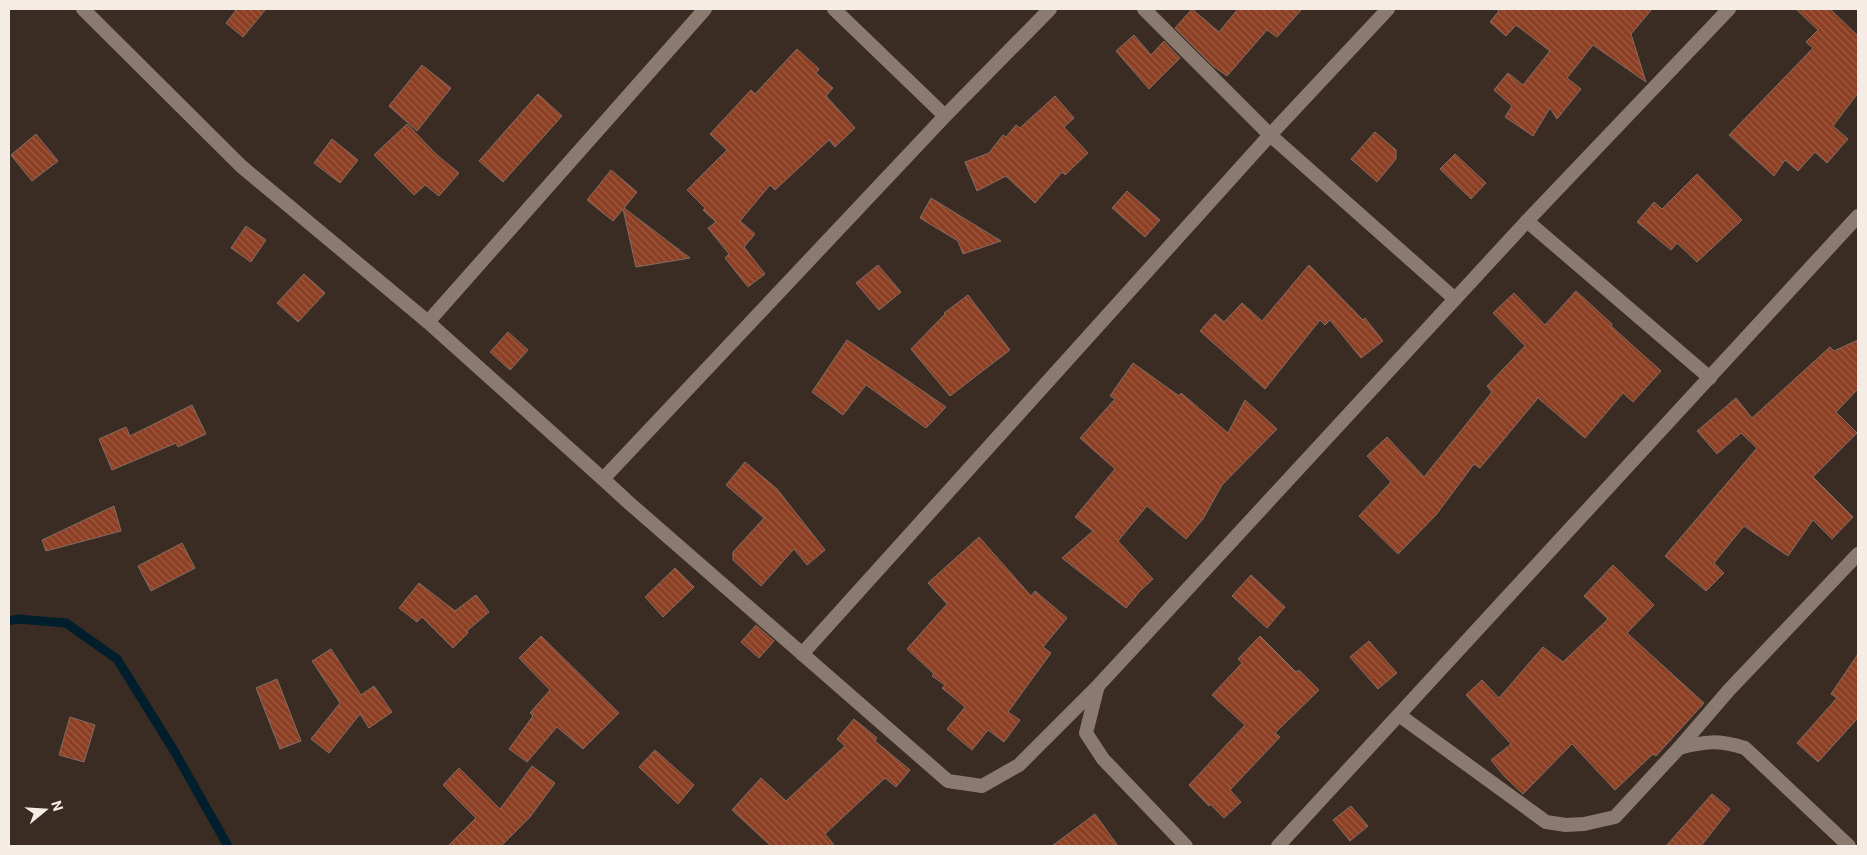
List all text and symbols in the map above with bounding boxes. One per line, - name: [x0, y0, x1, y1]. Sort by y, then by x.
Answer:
- north arrow: [20, 785, 70, 835]
- text: N: [48, 799, 67, 813]

